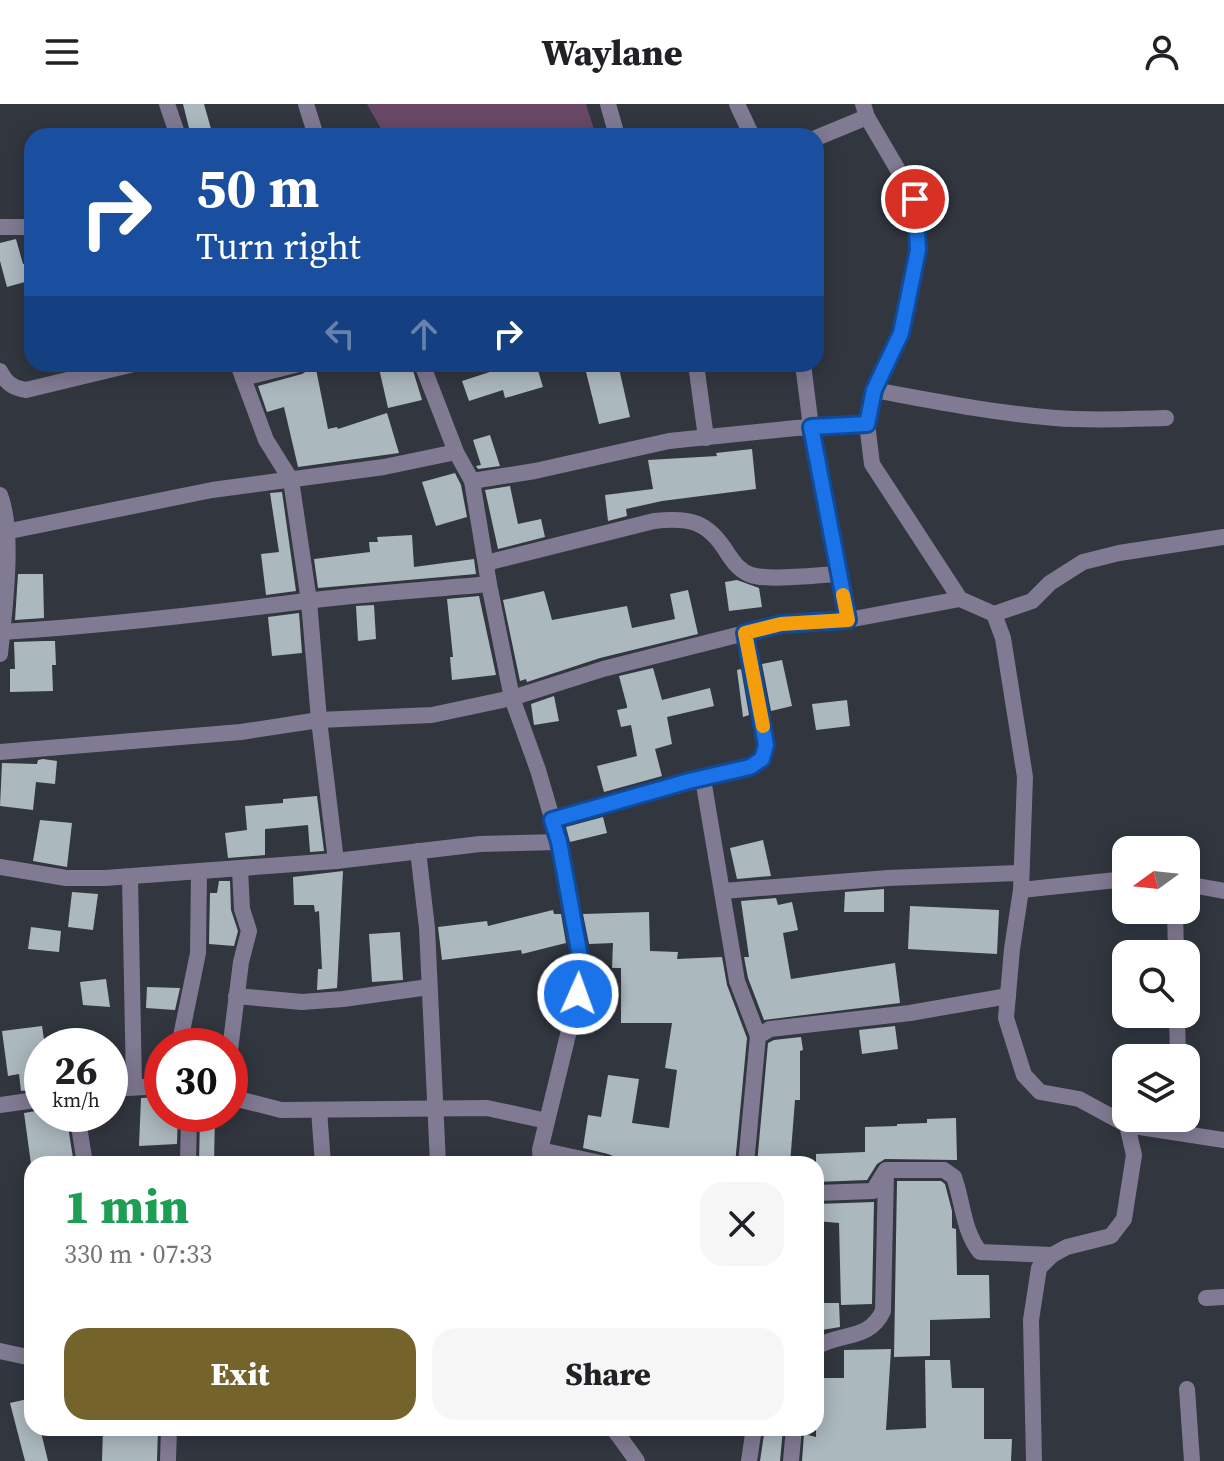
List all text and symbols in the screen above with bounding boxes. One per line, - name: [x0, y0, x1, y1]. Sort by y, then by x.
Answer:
- text: Waylane: [541, 28, 683, 77]
- icon: menu: [40, 30, 84, 74]
- icon: person: [1140, 30, 1184, 74]
- text: 50 m: [196, 149, 319, 226]
- icon: right: [64, 160, 168, 264]
- pin: [881, 165, 949, 233]
- icon: arrive: [893, 177, 937, 221]
- text: Turn right: [196, 222, 361, 271]
- icon: left: [318, 312, 362, 356]
- icon: ahead: [402, 312, 446, 356]
- icon: right: [486, 312, 530, 356]
- north arrow: [1112, 836, 1200, 924]
- map controls: [1112, 836, 1200, 1132]
- button: search: [1112, 940, 1200, 1028]
- position arrow: [536, 952, 620, 1036]
- speed limit sign: 30: [144, 1028, 248, 1132]
- text: 26: [54, 1043, 98, 1097]
- button: layers: [1112, 1044, 1200, 1132]
- text: km/h: [52, 1086, 100, 1114]
- text: 1 min: [64, 1173, 189, 1239]
- button: close: [700, 1182, 784, 1266]
- text: 330 m · 07:33: [64, 1236, 212, 1272]
- button: Exit: [64, 1328, 416, 1420]
- button: Share: [432, 1328, 784, 1420]

